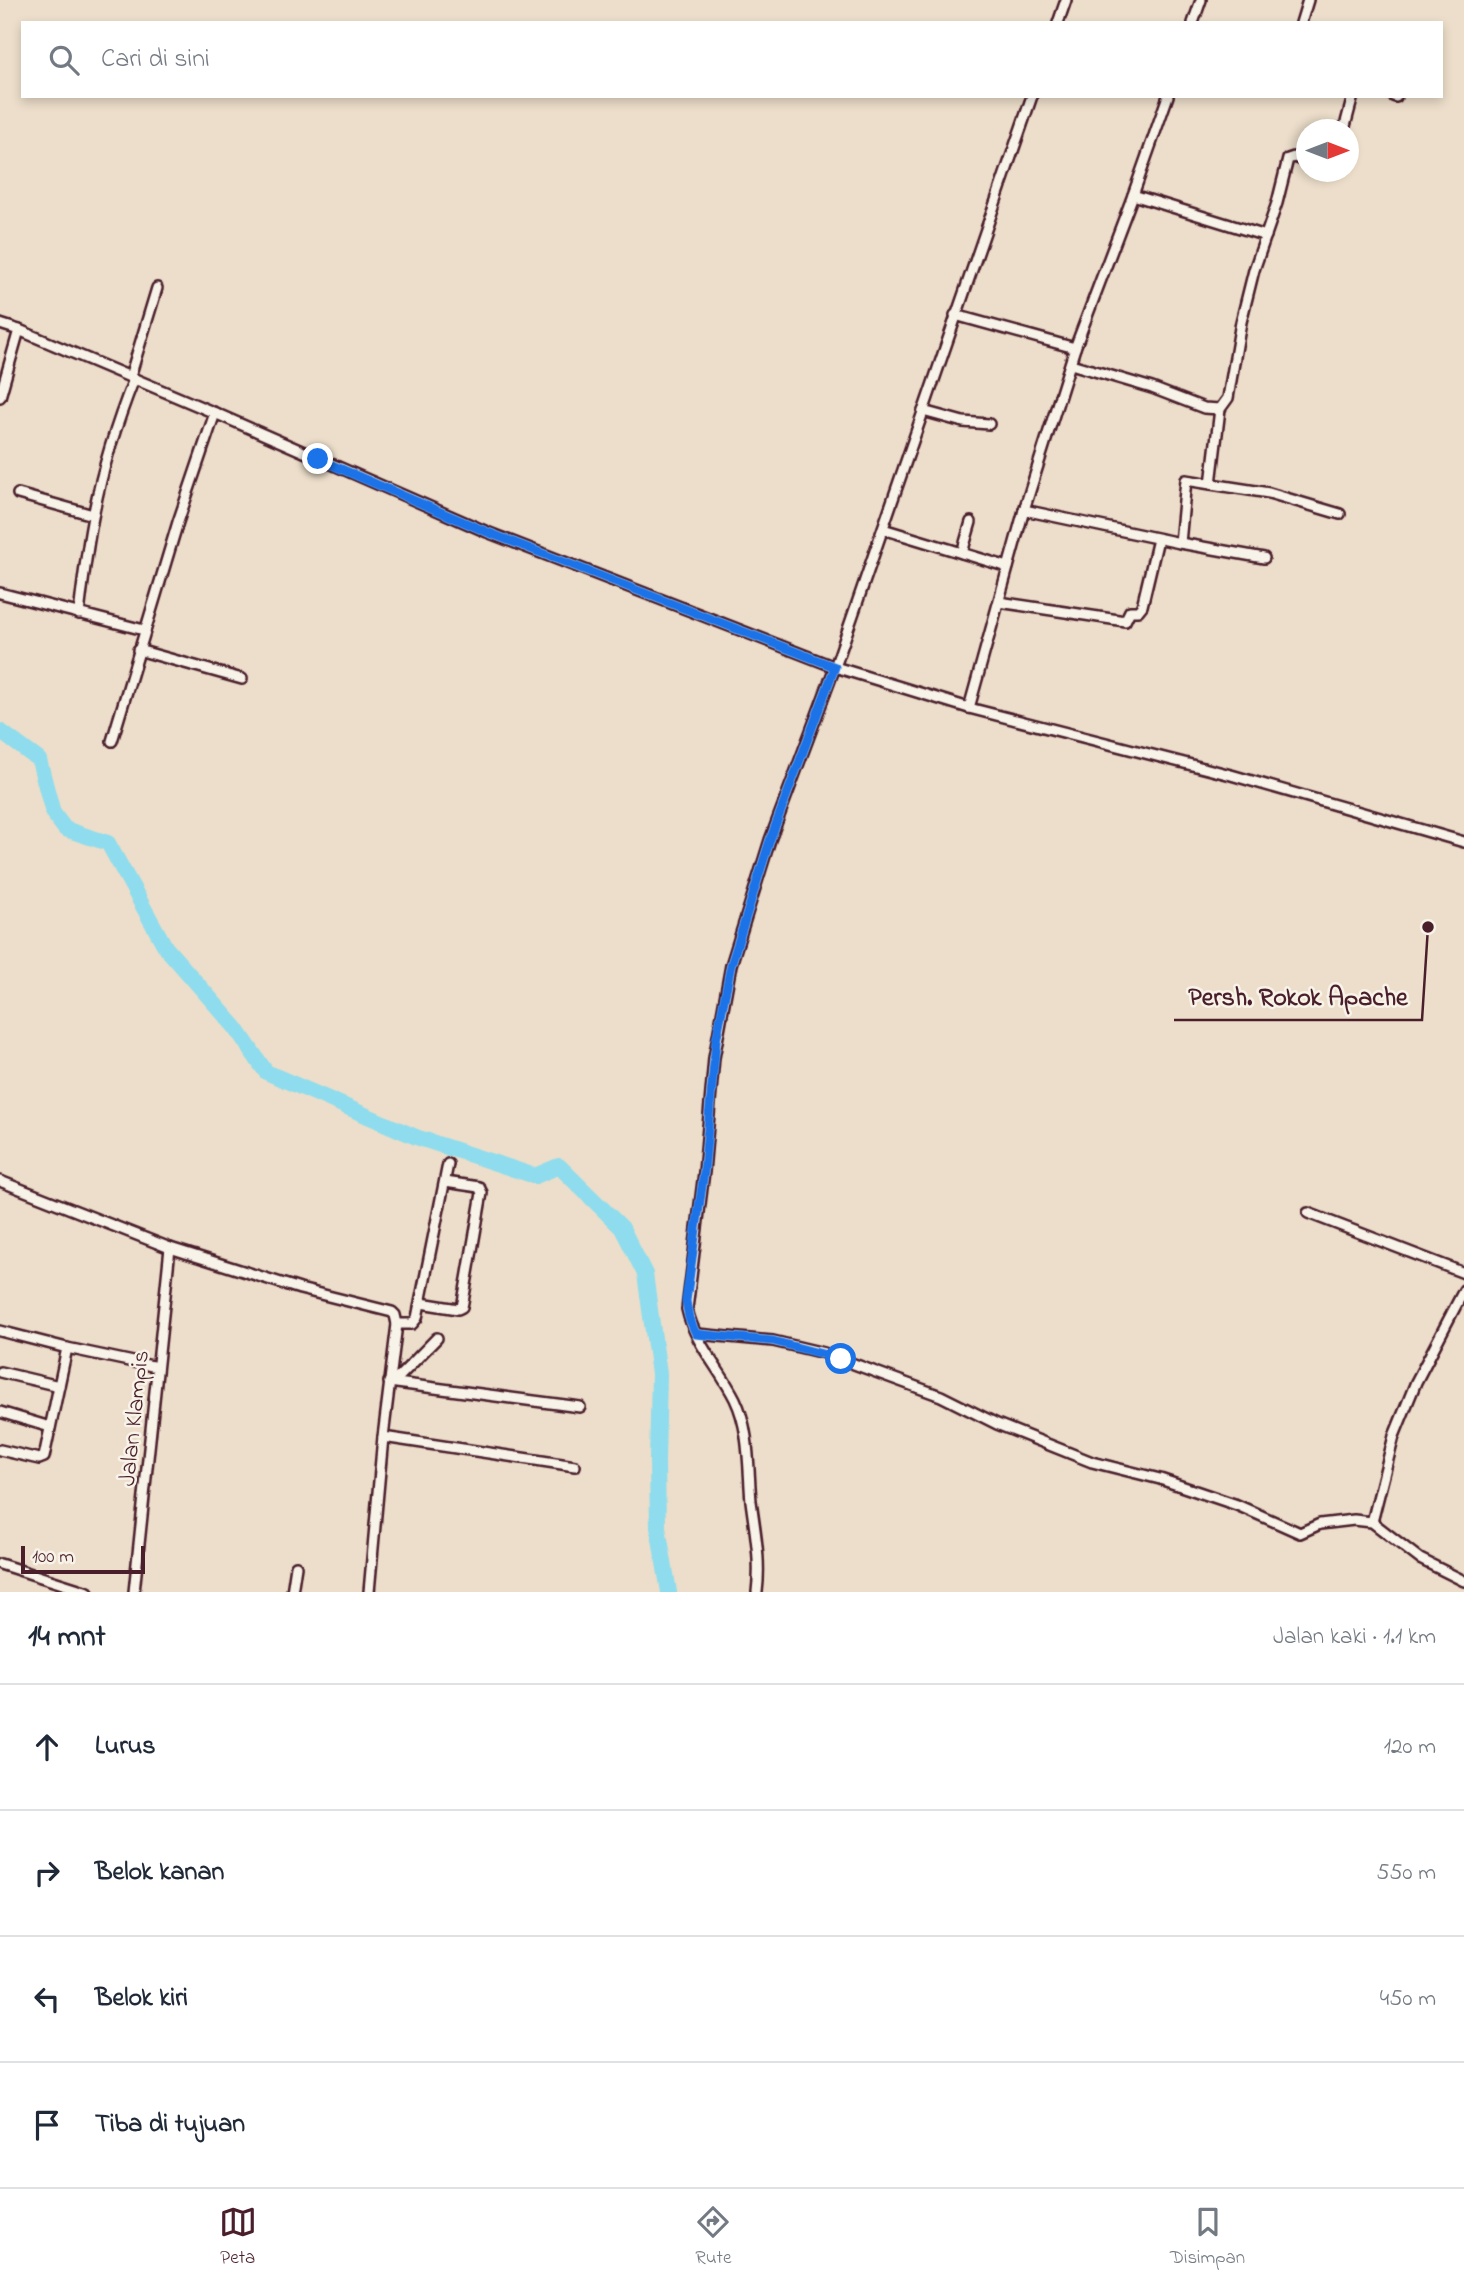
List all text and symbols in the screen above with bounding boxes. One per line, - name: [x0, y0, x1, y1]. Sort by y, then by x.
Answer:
- search box: [21, 21, 1443, 98]
- icon: search: [45, 41, 83, 79]
- text: Cari di sini: [101, 41, 210, 79]
- north arrow: [1296, 119, 1359, 182]
- route end: [302, 443, 333, 474]
- callout: Persh. Rokok Apache: [1174, 973, 1422, 1020]
- text: Persh. Rokok Apache: [1188, 980, 1409, 1018]
- route start: [825, 1343, 856, 1374]
- street label: Jalan Klampis: [111, 1349, 160, 1488]
- scale bar: [21, 1543, 145, 1575]
- text: 100 m: [32, 1544, 74, 1571]
- text: 14 mnt: [28, 1616, 106, 1660]
- text: Jalan kaki · 1.1 km: [1273, 1621, 1436, 1654]
- icon: ahead: [28, 1728, 66, 1766]
- text: Lurus: [95, 1728, 156, 1766]
- text: 120 m: [1384, 1731, 1436, 1764]
- icon: right: [28, 1854, 66, 1892]
- text: Belok kanan: [95, 1854, 224, 1892]
- text: 550 m: [1376, 1857, 1436, 1890]
- icon: left: [28, 1980, 66, 2018]
- text: Belok kiri: [95, 1980, 188, 2018]
- text: 450 m: [1380, 1983, 1436, 2016]
- icon: arrive: [28, 2106, 66, 2144]
- text: Tiba di tujuan: [95, 2106, 245, 2144]
- tab: Peta: [219, 2203, 257, 2272]
- tab: Rute: [694, 2203, 732, 2272]
- tab: Disimpan: [1170, 2203, 1245, 2272]

